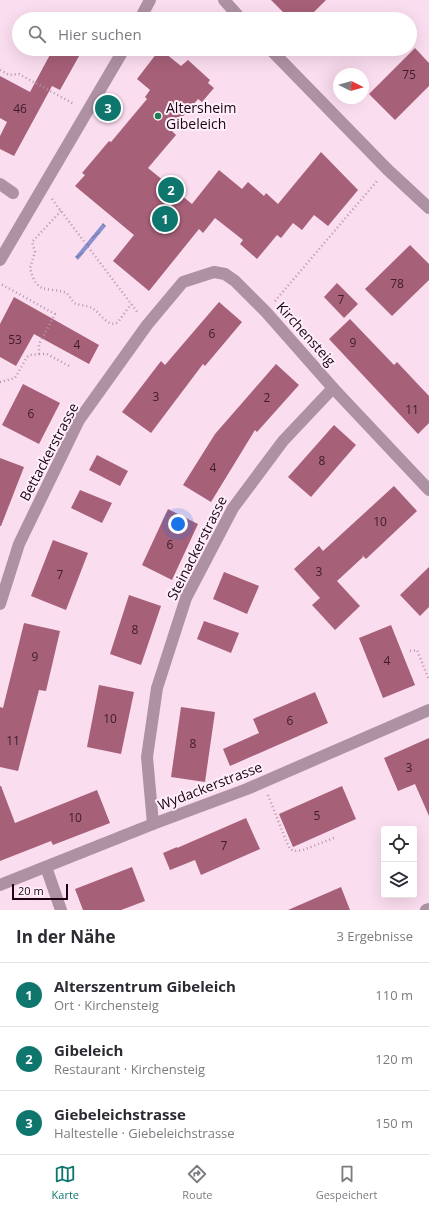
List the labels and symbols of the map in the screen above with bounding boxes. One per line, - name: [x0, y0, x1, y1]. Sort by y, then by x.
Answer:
- house number: 75: [402, 66, 416, 83]
- north arrow: [333, 68, 369, 104]
- pin: 3: [95, 93, 121, 123]
- place label: Altersheim Gibeleich: [166, 98, 237, 133]
- house number: 46: [13, 100, 27, 117]
- marker: Altersheim Gibeleich: [153, 111, 163, 121]
- pin: 2: [158, 175, 184, 205]
- pin: 1: [152, 204, 178, 234]
- house number: 78: [390, 275, 404, 292]
- house number: 7: [338, 291, 345, 308]
- street label: Kirchensteig: [272, 297, 341, 370]
- house number: 6: [209, 325, 216, 342]
- house number: 53: [8, 331, 22, 348]
- house number: 9: [350, 334, 357, 351]
- house number: 4: [74, 336, 81, 353]
- house number: 3: [153, 388, 160, 405]
- house number: 2: [264, 389, 271, 406]
- street label: Bettackerstrasse: [15, 399, 83, 504]
- house number: 11: [405, 401, 419, 418]
- house number: 6: [28, 405, 35, 422]
- house number: 8: [319, 452, 326, 469]
- house number: 4: [210, 459, 217, 476]
- street label: Steinackerstrasse: [162, 492, 231, 603]
- house number: 10: [373, 513, 387, 530]
- your location: [168, 514, 188, 534]
- house number: 6: [167, 536, 174, 553]
- house number: 3: [316, 563, 323, 580]
- house number: 7: [57, 566, 64, 583]
- house number: 8: [132, 621, 139, 638]
- house number: 9: [32, 648, 39, 665]
- house number: 4: [384, 652, 391, 669]
- house number: 10: [103, 710, 117, 727]
- house number: 6: [287, 712, 294, 729]
- house number: 11: [6, 732, 20, 749]
- house number: 8: [190, 735, 197, 752]
- street label: Wydackerstrasse: [155, 757, 265, 814]
- house number: 3: [406, 759, 413, 776]
- house number: 5: [314, 807, 321, 824]
- house number: 10: [68, 809, 82, 826]
- house number: 7: [221, 837, 228, 854]
- scale bar: [12, 882, 68, 901]

